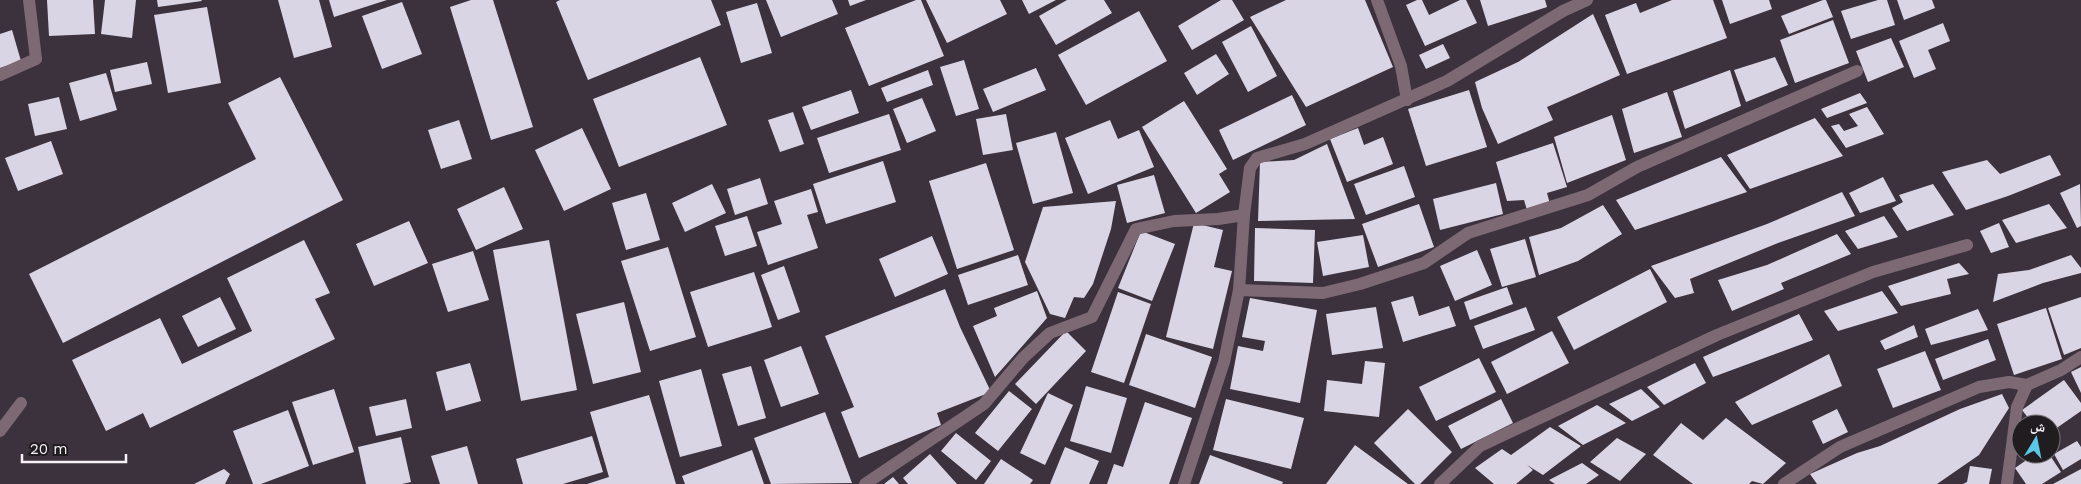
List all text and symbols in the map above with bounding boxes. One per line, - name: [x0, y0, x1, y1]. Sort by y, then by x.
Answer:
- north arrow: [2011, 414, 2061, 464]
- text: ش: [2029, 417, 2047, 436]
- scale bar: [22, 432, 126, 464]
- text: 20 m: [30, 440, 68, 458]

